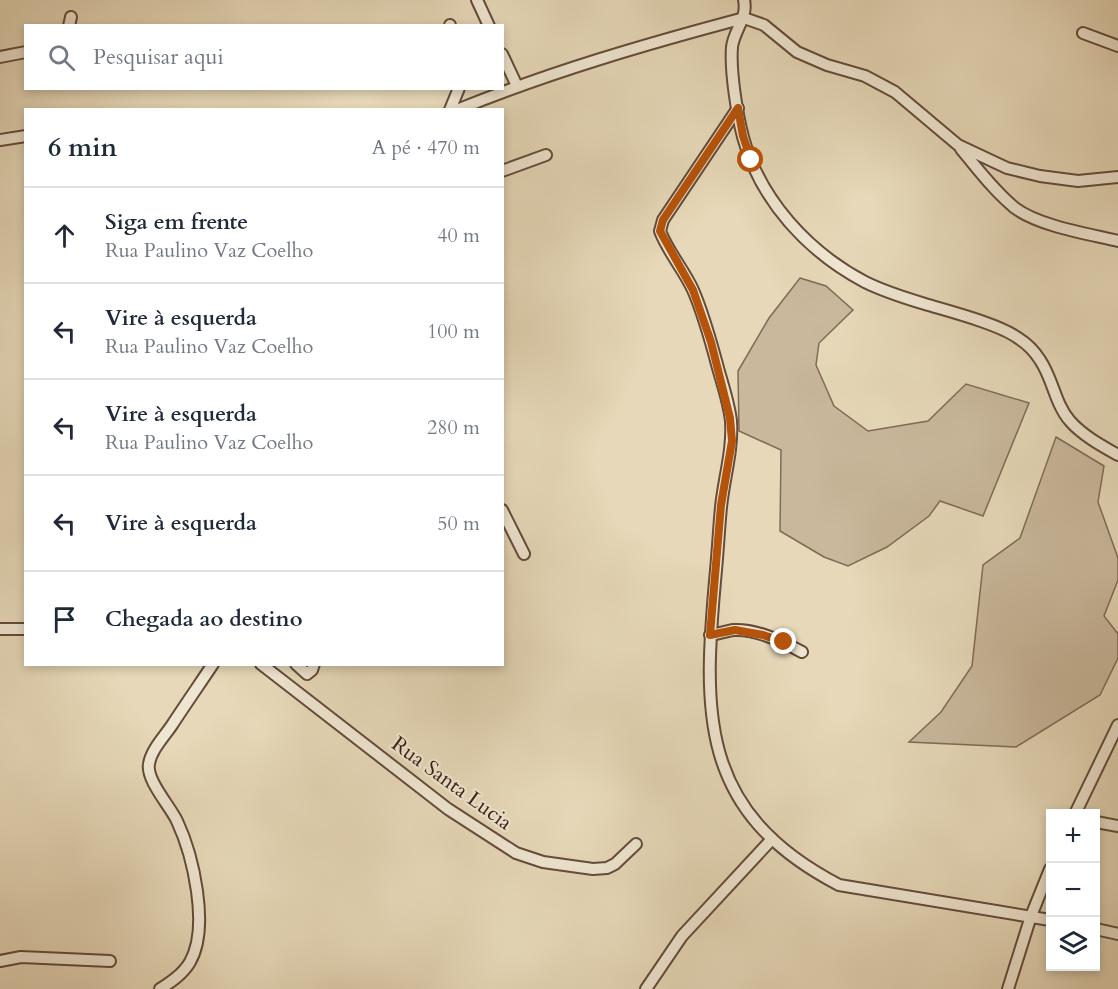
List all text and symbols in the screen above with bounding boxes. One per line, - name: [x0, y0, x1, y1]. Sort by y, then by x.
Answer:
- search box: [24, 24, 504, 90]
- icon: search: [45, 41, 78, 74]
- text: Pesquisar aqui: [93, 42, 224, 72]
- text: 6 min: [48, 130, 117, 165]
- text: A pé · 470 m: [372, 134, 480, 161]
- route start: [737, 146, 763, 172]
- text: Siga em frente: [105, 207, 248, 237]
- icon: ahead: [48, 219, 81, 252]
- text: 40 m: [437, 222, 480, 249]
- text: Rua Paulino Vaz Coelho: [105, 237, 313, 264]
- text: Vire à esquerda: [105, 303, 257, 333]
- icon: left: [48, 315, 81, 348]
- text: 100 m: [427, 318, 480, 345]
- text: Rua Paulino Vaz Coelho: [105, 333, 313, 360]
- text: Vire à esquerda: [105, 399, 257, 429]
- icon: left: [48, 411, 81, 444]
- text: 280 m: [427, 414, 480, 441]
- text: Rua Paulino Vaz Coelho: [105, 429, 313, 456]
- icon: left: [48, 507, 81, 540]
- text: Vire à esquerda: [105, 508, 257, 538]
- text: 50 m: [437, 510, 480, 537]
- icon: arrive: [48, 603, 81, 636]
- text: Chegada ao destino: [105, 604, 303, 634]
- route end: [770, 628, 796, 654]
- street label: Rua Santa Lucia: [386, 730, 518, 837]
- map controls: [1046, 809, 1100, 971]
- button: +: [1046, 809, 1100, 863]
- button: −: [1046, 863, 1100, 917]
- button: layers: [1046, 917, 1100, 971]

